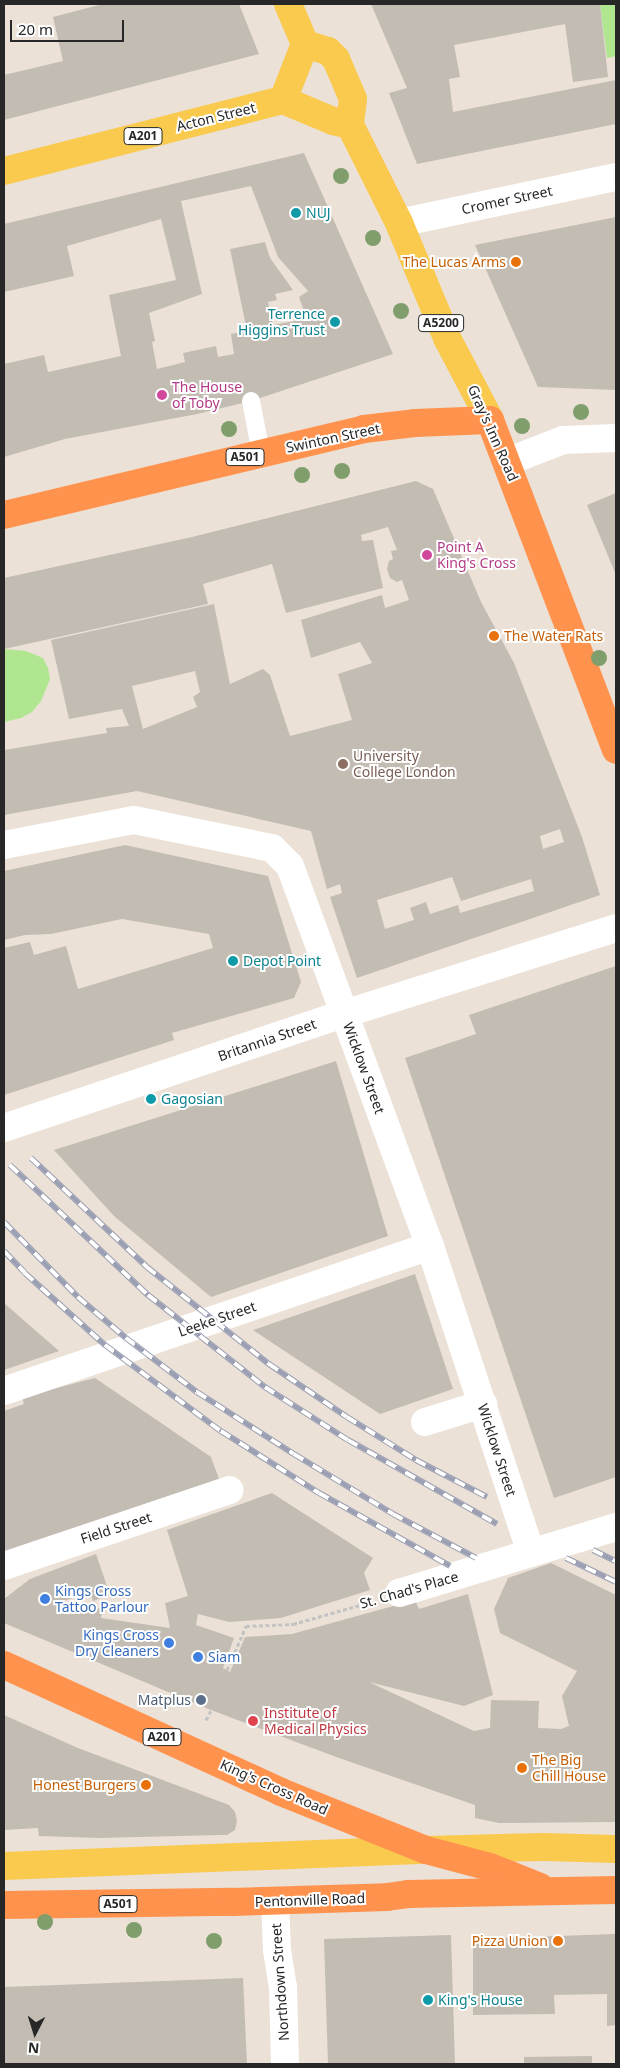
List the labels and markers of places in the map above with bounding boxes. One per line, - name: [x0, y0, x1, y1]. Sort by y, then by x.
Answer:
- place label: NUJ: [306, 205, 331, 221]
- marker: NUJ: [290, 207, 302, 219]
- place label: The Lucas Arms: [403, 254, 506, 270]
- marker: The Lucas Arms: [510, 256, 522, 268]
- place label: Terrence Higgins Trust: [238, 306, 325, 338]
- marker: Terrence Higgins Trust: [329, 316, 341, 328]
- place label: The House of Toby: [172, 379, 242, 412]
- marker: The House of Toby: [156, 389, 168, 401]
- place label: Point A King's Cross: [437, 539, 516, 572]
- marker: Point A King's Cross: [421, 549, 433, 561]
- place label: The Water Rats: [504, 628, 603, 644]
- marker: The Water Rats: [488, 630, 500, 642]
- place label: University College London: [353, 748, 456, 780]
- marker: University College London: [337, 758, 349, 770]
- place label: Depot Point: [243, 953, 321, 969]
- marker: Depot Point: [227, 955, 239, 967]
- place label: Gagosian: [161, 1091, 223, 1107]
- marker: Gagosian: [145, 1093, 157, 1105]
- place label: Kings Cross Tattoo Parlour: [55, 1583, 149, 1615]
- marker: Kings Cross Tattoo Parlour: [39, 1593, 51, 1605]
- place label: Kings Cross Dry Cleaners: [75, 1627, 159, 1660]
- marker: Kings Cross Dry Cleaners: [163, 1637, 175, 1649]
- place label: Siam: [208, 1649, 240, 1665]
- marker: Siam: [192, 1651, 204, 1663]
- place label: Matplus: [138, 1692, 191, 1708]
- marker: Matplus: [195, 1694, 207, 1706]
- place label: Institute of Medical Physics: [264, 1705, 367, 1738]
- marker: Institute of Medical Physics: [246, 1714, 260, 1728]
- place label: The Big Chill House: [532, 1752, 606, 1784]
- marker: The Big Chill House: [516, 1762, 528, 1774]
- place label: Honest Burgers: [33, 1777, 136, 1793]
- marker: Honest Burgers: [140, 1779, 152, 1791]
- place label: Pizza Union: [472, 1933, 548, 1949]
- marker: Pizza Union: [552, 1935, 564, 1947]
- place label: King's House: [438, 1992, 523, 2008]
- marker: King's House: [422, 1994, 434, 2006]

